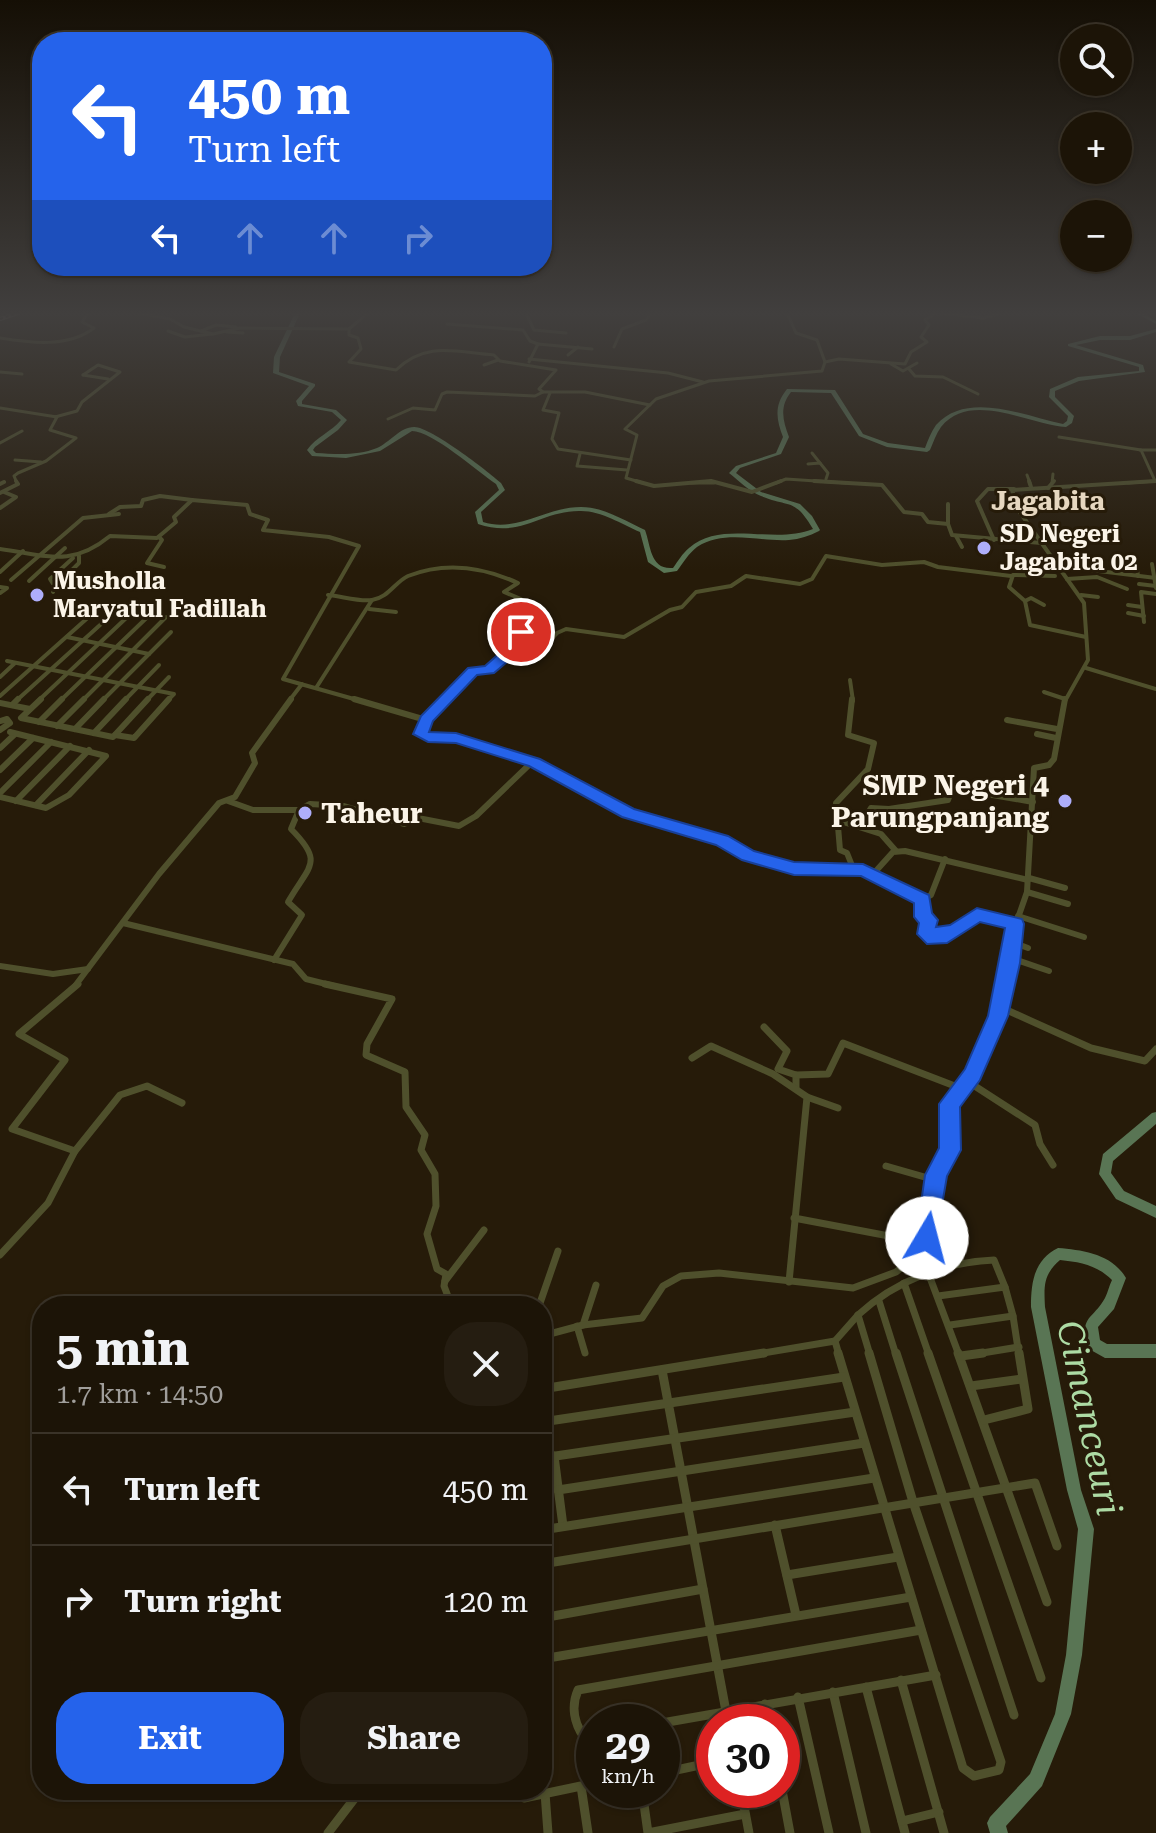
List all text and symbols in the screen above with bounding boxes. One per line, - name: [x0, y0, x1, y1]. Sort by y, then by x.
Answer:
- map controls: [1060, 24, 1132, 272]
- button: search: [1060, 24, 1132, 96]
- text: 450 m: [188, 62, 350, 128]
- icon: left: [56, 64, 160, 168]
- button: +: [1060, 112, 1132, 184]
- text: Turn left: [188, 129, 340, 171]
- button: −: [1060, 200, 1132, 272]
- icon: left: [144, 216, 188, 260]
- icon: ahead: [228, 216, 272, 260]
- icon: ahead: [312, 216, 356, 260]
- icon: right: [396, 216, 440, 260]
- district label: Jagabita: [991, 486, 1105, 516]
- place label: SD Negeri Jagabita 02: [1000, 520, 1138, 576]
- marker: SD Negeri Jagabita 02: [975, 539, 993, 557]
- place label: Musholla Maryatul Fadillah: [53, 567, 266, 623]
- marker: Musholla Maryatul Fadillah: [28, 586, 46, 604]
- pin: [487, 598, 555, 666]
- icon: arrive: [499, 610, 543, 654]
- place label: SMP Negeri 4 Parungpanjang: [831, 769, 1050, 834]
- marker: SMP Negeri 4 Parungpanjang: [1056, 792, 1074, 810]
- place label: Taheur: [321, 797, 423, 830]
- marker: Taheur: [296, 804, 314, 822]
- position arrow: [885, 1196, 969, 1280]
- water label: Cimanceuri: [1048, 1317, 1130, 1519]
- text: 5 min: [56, 1321, 189, 1377]
- button: close: [444, 1322, 528, 1406]
- text: 1.7 km · 14:50: [56, 1379, 223, 1409]
- icon: left: [56, 1467, 100, 1511]
- text: Turn left: [124, 1472, 260, 1507]
- text: 450 m: [443, 1472, 528, 1507]
- icon: right: [56, 1579, 100, 1623]
- text: Turn right: [124, 1584, 281, 1619]
- text: 120 m: [443, 1584, 528, 1619]
- button: Exit: [56, 1692, 284, 1784]
- button: Share: [300, 1692, 528, 1784]
- speed limit sign: 30: [696, 1704, 800, 1808]
- text: 29: [606, 1722, 650, 1769]
- text: km/h: [601, 1764, 655, 1788]

